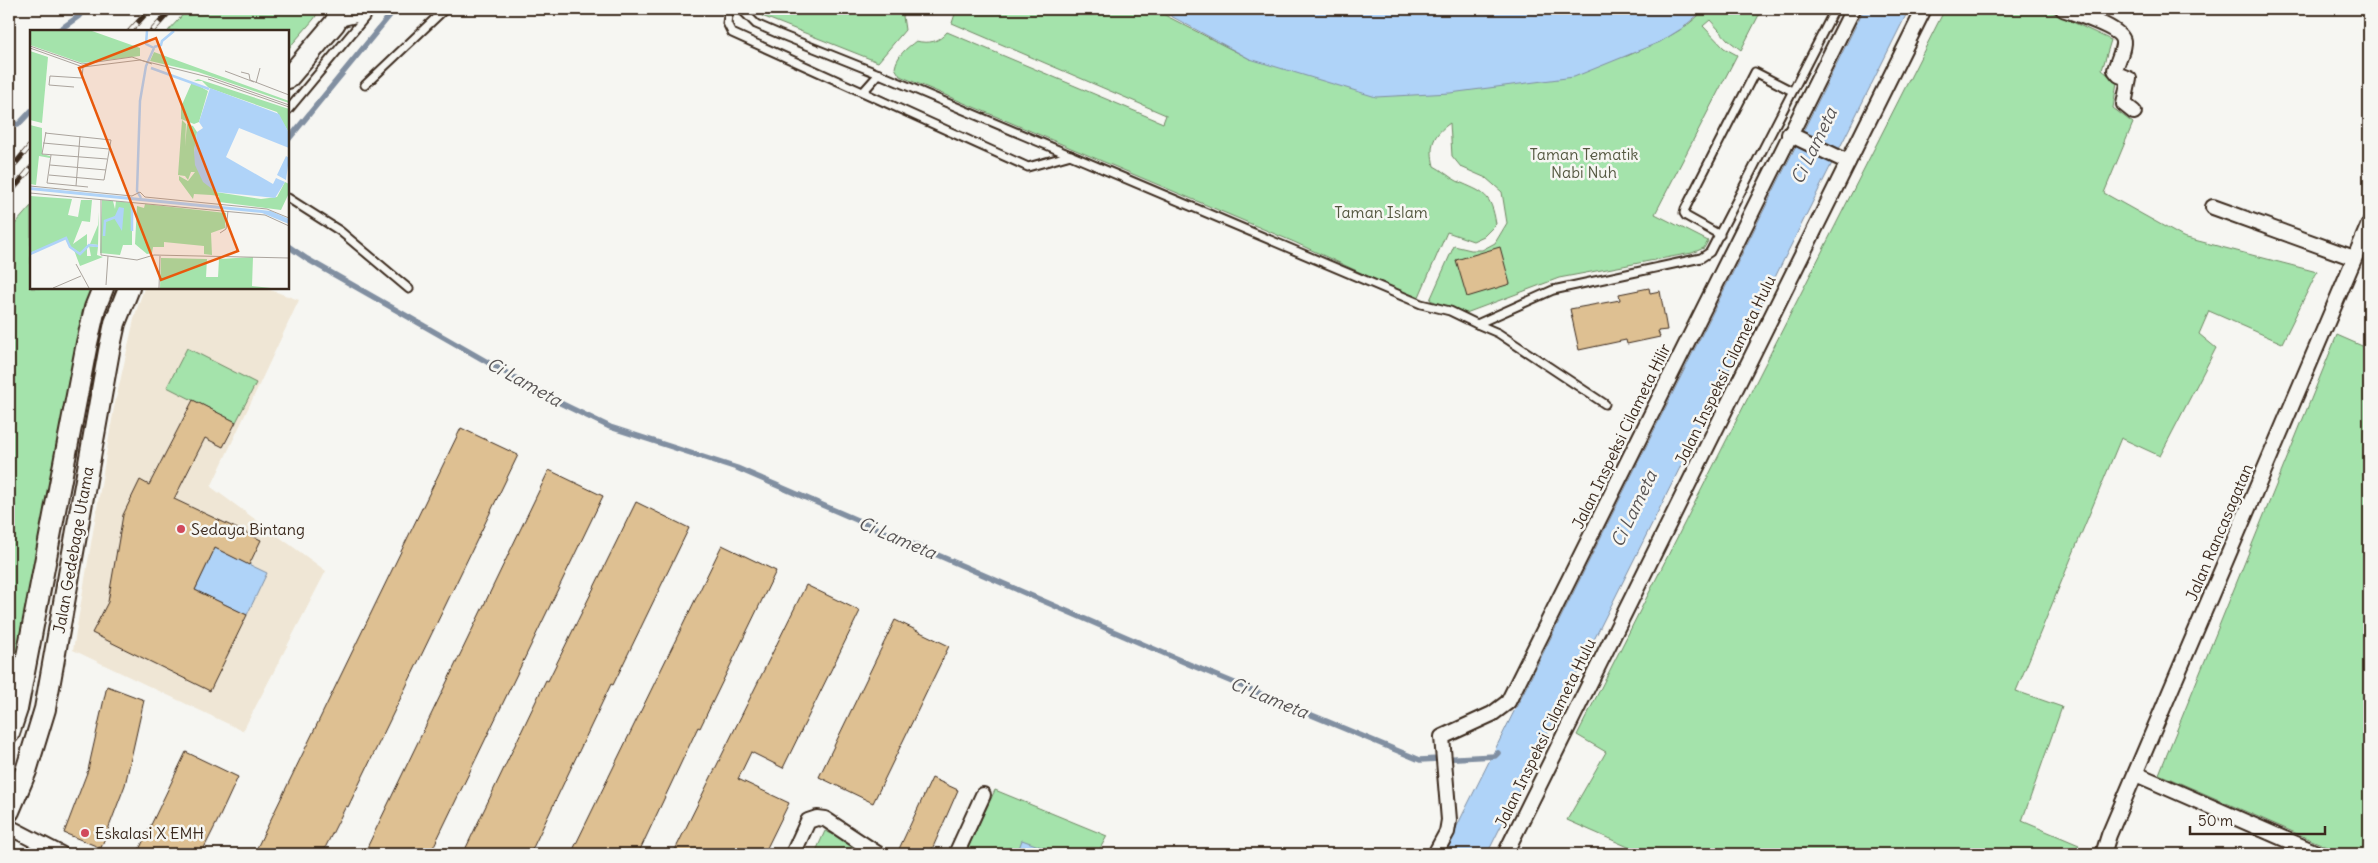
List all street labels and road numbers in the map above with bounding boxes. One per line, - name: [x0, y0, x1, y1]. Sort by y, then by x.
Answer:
- street label: Jalan Inspeksi Cilameta Hulu: [1670, 272, 1780, 468]
- street label: Jalan Inspeksi Cilameta Hilir: [1567, 340, 1675, 532]
- street label: Jalan Rancasagatan: [2181, 460, 2257, 604]
- street label: Jalan Gedebage Utama: [48, 465, 98, 635]
- street label: Jalan Inspeksi Cilameta Hulu: [1490, 635, 1600, 831]

